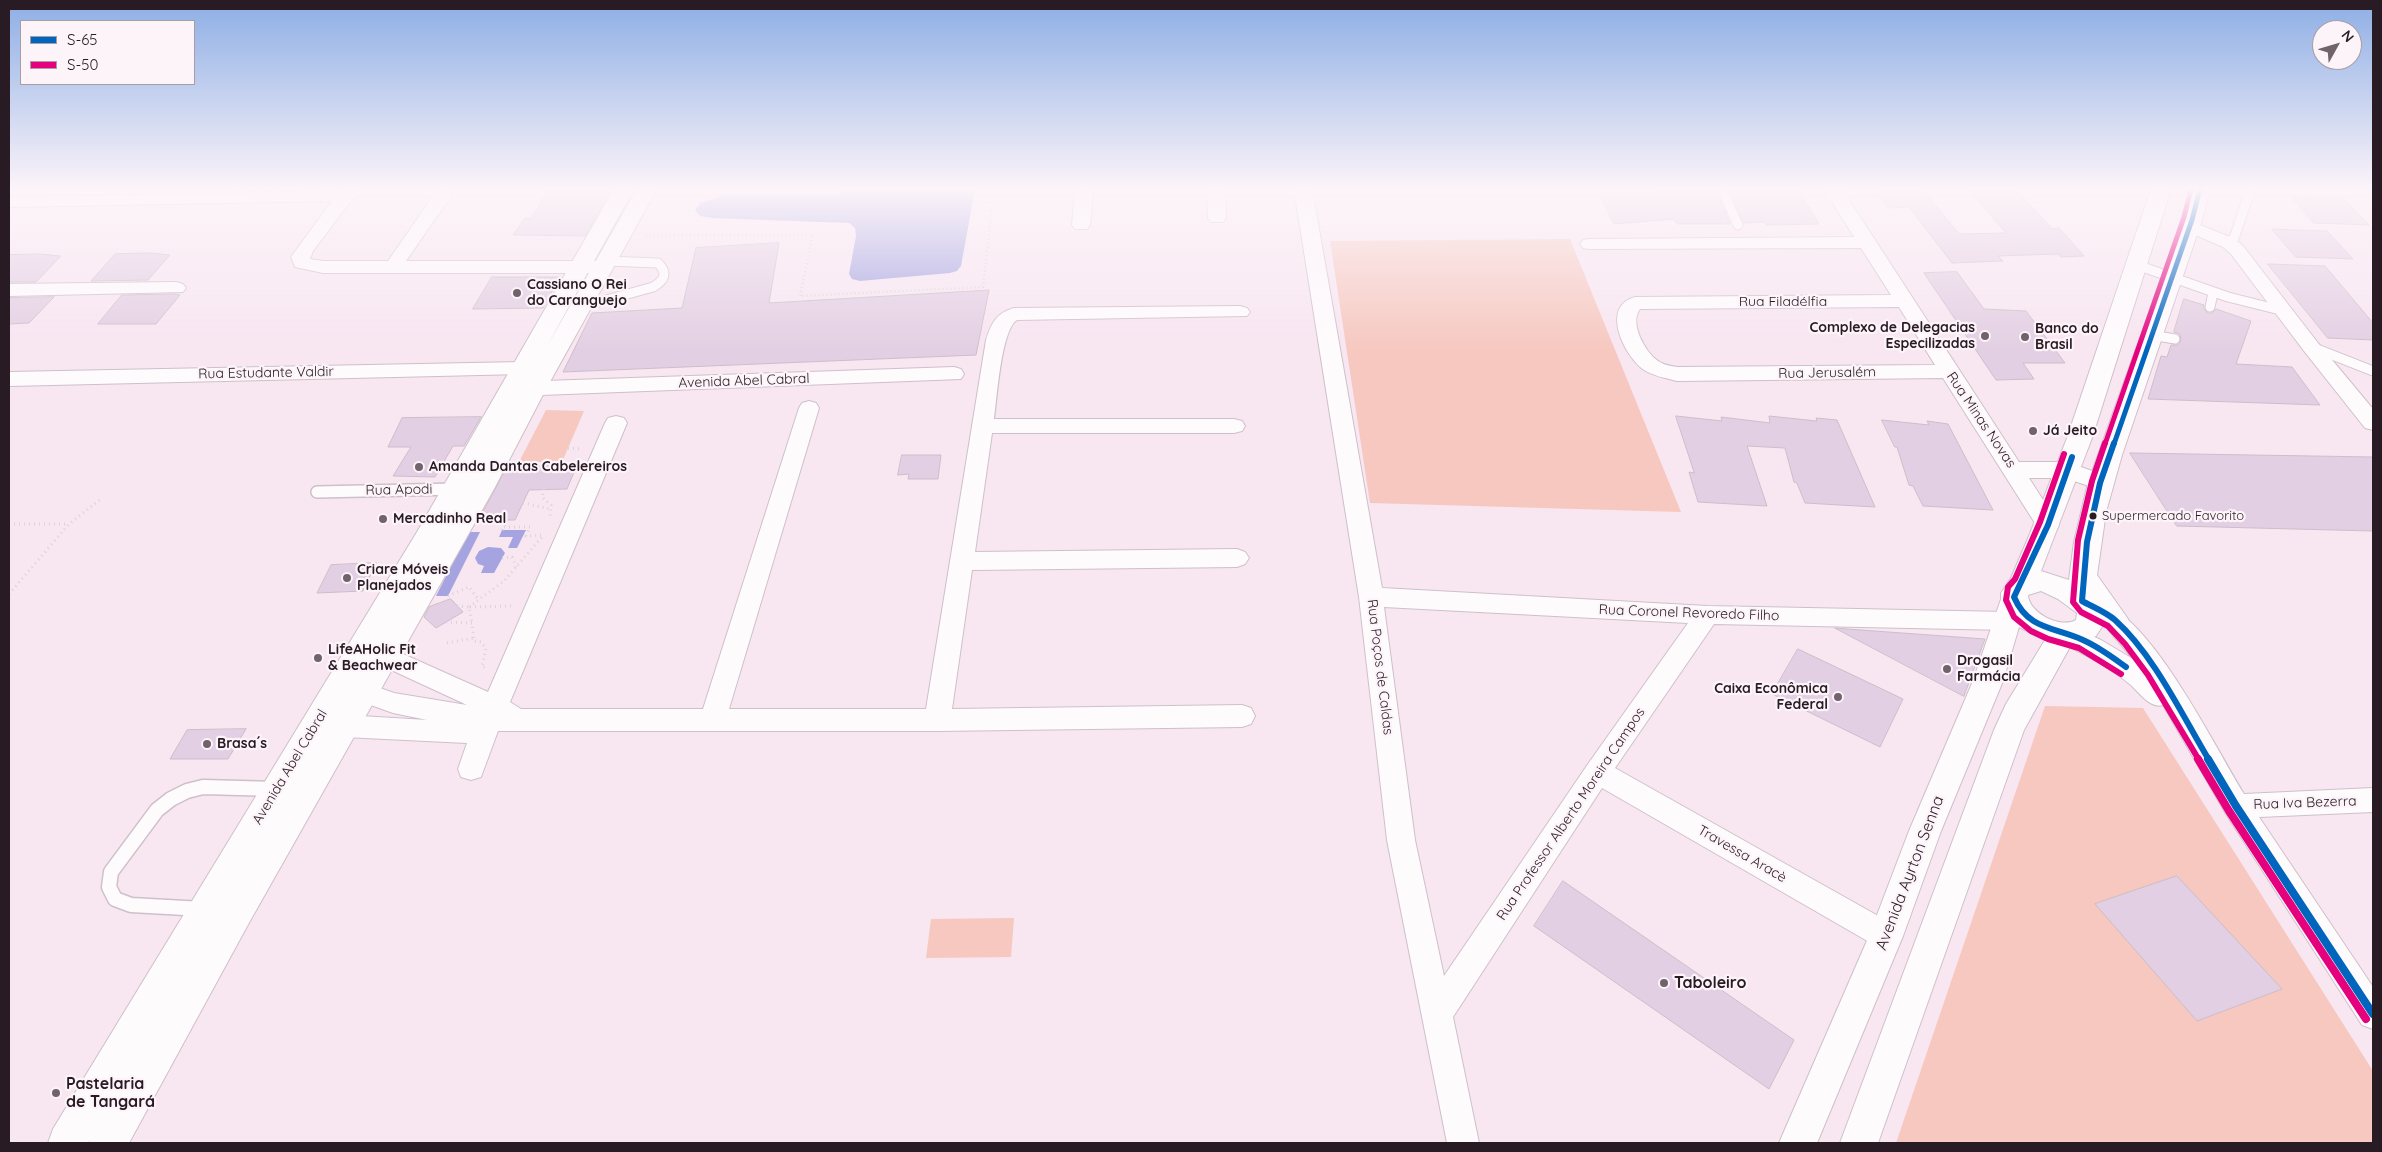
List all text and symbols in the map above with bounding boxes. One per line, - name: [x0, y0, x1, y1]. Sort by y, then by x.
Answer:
- legend: [20, 20, 195, 85]
- north arrow: [2312, 20, 2362, 70]
- text: N: [2338, 27, 2358, 46]
- text: S-65: [67, 30, 98, 49]
- text: S-50: [67, 55, 98, 74]
- place label: Cassiano O Rei do Caranguejo: [527, 277, 627, 310]
- marker: Cassiano O Rei do Caranguejo: [511, 287, 523, 299]
- street label: Rua Filadélfia: [1739, 294, 1827, 310]
- place label: Complexo de Delegacias Especilizadas: [1809, 320, 1975, 352]
- place label: Banco do Brasil: [2035, 321, 2099, 354]
- marker: Complexo de Delegacias Especilizadas: [1979, 330, 1991, 342]
- marker: Banco do Brasil: [2019, 331, 2031, 343]
- street label: Rua Estudante Valdir: [198, 363, 334, 383]
- street label: Rua Jerusalém: [1778, 364, 1876, 382]
- street label: Rua Minas Novas: [1943, 369, 2019, 471]
- street label: Avenida Abel Cabral: [678, 370, 810, 392]
- place label: Já Jeito: [2043, 423, 2097, 439]
- marker: Já Jeito: [2027, 425, 2039, 437]
- place label: Amanda Dantas Cabelereiros: [429, 459, 627, 475]
- marker: Amanda Dantas Cabelereiros: [413, 461, 425, 473]
- street label: Rua Apodi: [365, 481, 433, 499]
- place label: Supermercado Favorito: [2102, 508, 2244, 524]
- place label: Mercadinho Real: [393, 511, 506, 527]
- marker: Supermercado Favorito: [2088, 511, 2098, 521]
- marker: Mercadinho Real: [377, 513, 389, 525]
- place label: Criare Móveis Planejados: [357, 562, 448, 594]
- marker: Criare Móveis Planejados: [341, 572, 353, 584]
- street label: Rua Poços de Caldas: [1363, 598, 1397, 736]
- street label: Rua Coronel Revoredo Filho: [1598, 601, 1780, 625]
- place label: LifeAHolic Fit & Beachwear: [328, 642, 418, 674]
- marker: LifeAHolic Fit & Beachwear: [312, 652, 324, 664]
- place label: Drogasil Farmácia: [1957, 653, 2021, 686]
- marker: Drogasil Farmácia: [1941, 663, 1953, 675]
- place label: Caixa Econômica Federal: [1714, 681, 1828, 714]
- marker: Caixa Econômica Federal: [1832, 691, 1844, 703]
- street label: Rua Professor Alberto Moreira Campos: [1493, 704, 1649, 924]
- street label: Avenida Abel Cabral: [249, 706, 331, 828]
- place label: Brasa´s: [217, 736, 267, 752]
- marker: Brasa´s: [201, 738, 213, 750]
- street label: Avenida Ayrton Senna: [1872, 793, 1948, 953]
- street label: Rua Iva Bezerra: [2253, 793, 2357, 813]
- street label: Travessa Aracè: [1695, 822, 1789, 886]
- place label: Taboleiro: [1674, 973, 1746, 993]
- marker: Taboleiro: [1658, 977, 1670, 989]
- place label: Pastelaria de Tangará: [66, 1074, 155, 1112]
- marker: Pastelaria de Tangará: [50, 1087, 62, 1099]

